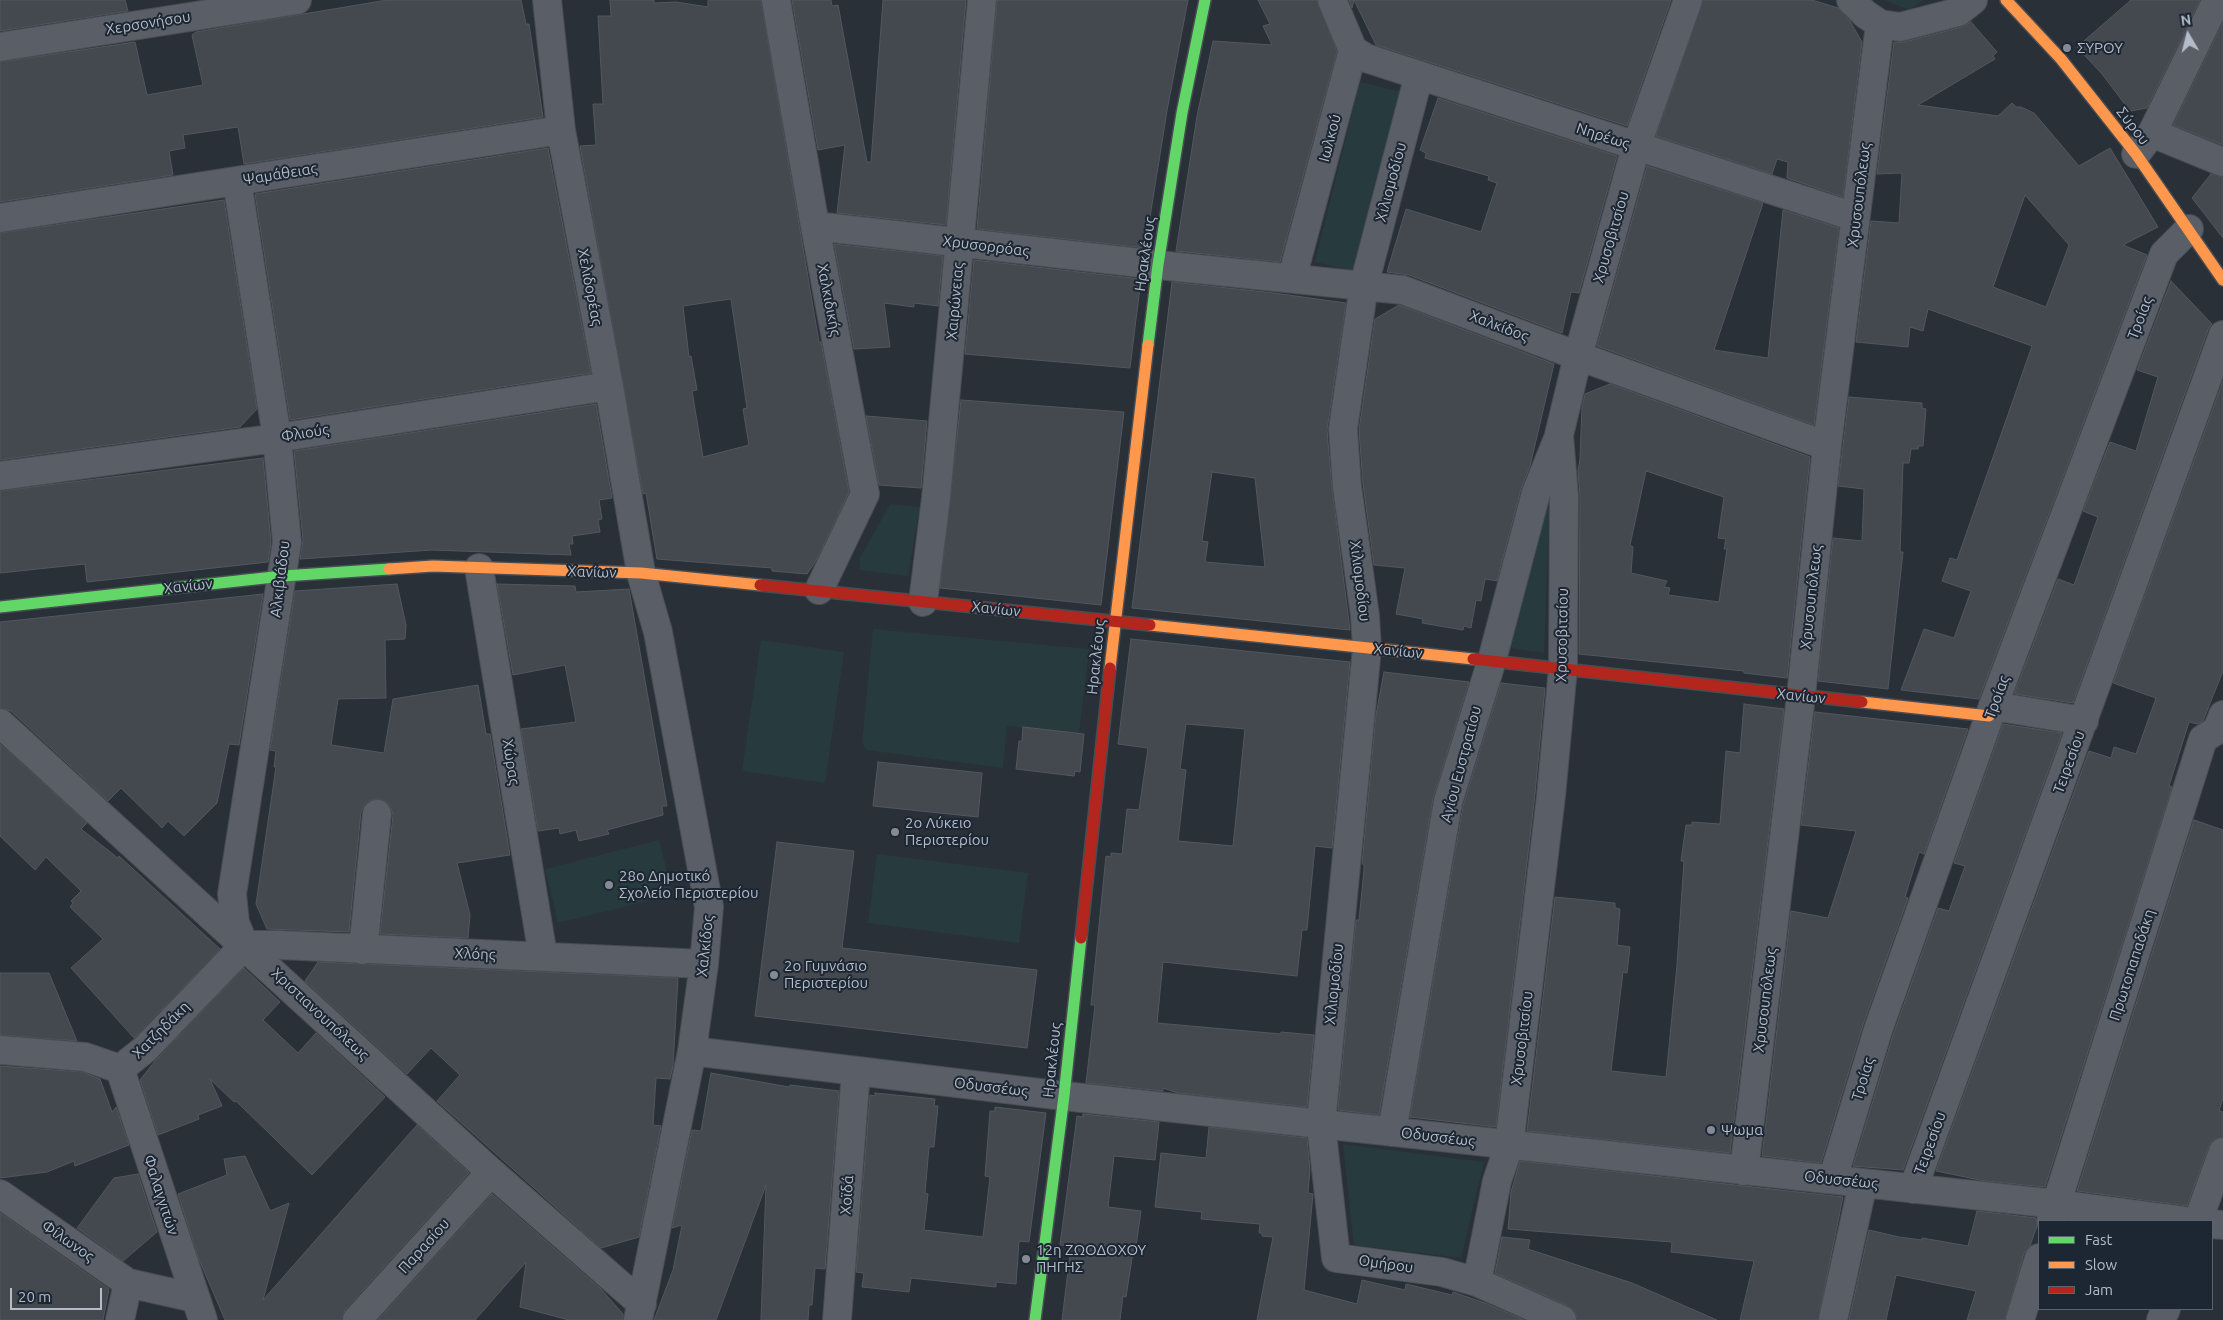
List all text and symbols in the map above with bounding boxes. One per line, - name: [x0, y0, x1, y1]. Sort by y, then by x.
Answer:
- street label: Χερσονήσου: [104, 7, 192, 39]
- north arrow: [2163, 10, 2213, 60]
- text: N: [2180, 11, 2192, 29]
- place label: ΣΥΡΟΥ: [2077, 39, 2123, 57]
- marker: ΣΥΡΟΥ: [2061, 42, 2073, 54]
- street label: Σύρου: [2113, 103, 2153, 149]
- street label: Ιωλκού: [1315, 112, 1345, 164]
- street label: Νηρέως: [1574, 119, 1632, 153]
- street label: Χιλιομοδίου: [1372, 140, 1410, 224]
- street label: Χρυσουπόλεως: [1844, 142, 1874, 248]
- street label: Ψαμάθειας: [242, 159, 318, 189]
- street label: Χρυσοβιτσίου: [1589, 189, 1633, 285]
- street label: Ηρακλέους: [1131, 215, 1159, 293]
- street label: Χρυσορρόας: [942, 232, 1030, 260]
- street label: Χελιδορέας: [574, 247, 606, 327]
- street label: Χαιρώνειας: [943, 261, 967, 341]
- street label: Χαλκιδικής: [813, 262, 845, 338]
- street label: Τροίας: [2124, 294, 2156, 342]
- street label: Χαλκίδος: [1467, 307, 1531, 345]
- street label: Φλιούς: [280, 420, 330, 446]
- street label: Χιλιομοδίου: [1346, 539, 1374, 623]
- street label: Αλκιβιάδου: [266, 540, 294, 618]
- street label: Χρυσουπόλεως: [1797, 544, 1825, 650]
- street label: Χανίων: [567, 562, 617, 582]
- street label: Χανίων: [163, 574, 213, 598]
- street label: Χρυσοβιτσίου: [1552, 588, 1572, 682]
- street label: Χανίων: [971, 597, 1021, 621]
- street label: Ηρακλέους: [1083, 619, 1109, 695]
- street label: Χανίων: [1373, 639, 1423, 663]
- street label: Τροίας: [1981, 673, 2013, 721]
- street label: Χανίων: [1776, 684, 1826, 708]
- street label: Αγίου Ευστρατίου: [1437, 704, 1485, 824]
- street label: Τειρεσίου: [2049, 728, 2089, 796]
- street label: Χώρας: [498, 738, 524, 786]
- place label: 2ο Λύκειο Περιστερίου: [905, 814, 989, 849]
- marker: 2ο Λύκειο Περιστερίου: [889, 826, 901, 838]
- place label: 28ο Δημοτικό Σχολείο Περιστερίου: [619, 867, 759, 902]
- marker: 28ο Δημοτικό Σχολείο Περιστερίου: [603, 879, 615, 891]
- street label: Πρωτοπαπαδάκη: [2105, 907, 2159, 1023]
- street label: Χαλκίδος: [693, 914, 717, 978]
- street label: Χιλιομοδίου: [1321, 943, 1347, 1025]
- street label: Χλόης: [454, 944, 496, 964]
- street label: Χρυσουπόλεως: [1750, 947, 1780, 1053]
- place label: 2ο Γυμνάσιο Περιστερίου: [784, 957, 868, 992]
- street label: Χριστιανουπόλεως: [267, 964, 373, 1064]
- marker: 2ο Γυμνάσιο Περιστερίου: [768, 969, 780, 981]
- street label: Χρυσοβιτσίου: [1507, 990, 1537, 1086]
- street label: Χατζηδάκη: [129, 998, 193, 1062]
- street label: Ηρακλέους: [1039, 1022, 1065, 1098]
- street label: Τροίας: [1848, 1055, 1878, 1103]
- street label: Οδυσσέως: [953, 1074, 1029, 1100]
- street label: Τειρεσίου: [1910, 1109, 1950, 1177]
- place label: Ψωμα: [1721, 1121, 1763, 1139]
- street label: Οδυσσέως: [1400, 1124, 1476, 1150]
- marker: Ψωμα: [1705, 1124, 1717, 1136]
- street label: Φαλαγγιτών: [140, 1153, 182, 1237]
- street label: Οδυσσέως: [1803, 1167, 1879, 1193]
- street label: Χοϊδά: [837, 1175, 857, 1215]
- street label: Παρασίου: [395, 1215, 453, 1277]
- street label: Φίλωνος: [38, 1216, 98, 1266]
- legend: [2038, 1220, 2213, 1310]
- text: Fast: [2085, 1231, 2112, 1248]
- place label: 12η ΖΩΟΔΟΧΟΥ ΠΗΓΗΣ: [1036, 1241, 1146, 1276]
- street label: Ομήρου: [1357, 1251, 1415, 1277]
- marker: 12η ΖΩΟΔΟΧΟΥ ΠΗΓΗΣ: [1020, 1253, 1032, 1265]
- text: Slow: [2085, 1256, 2117, 1273]
- scale bar: [12, 1278, 105, 1310]
- text: Jam: [2085, 1281, 2113, 1298]
- text: 20 m: [18, 1288, 51, 1305]

